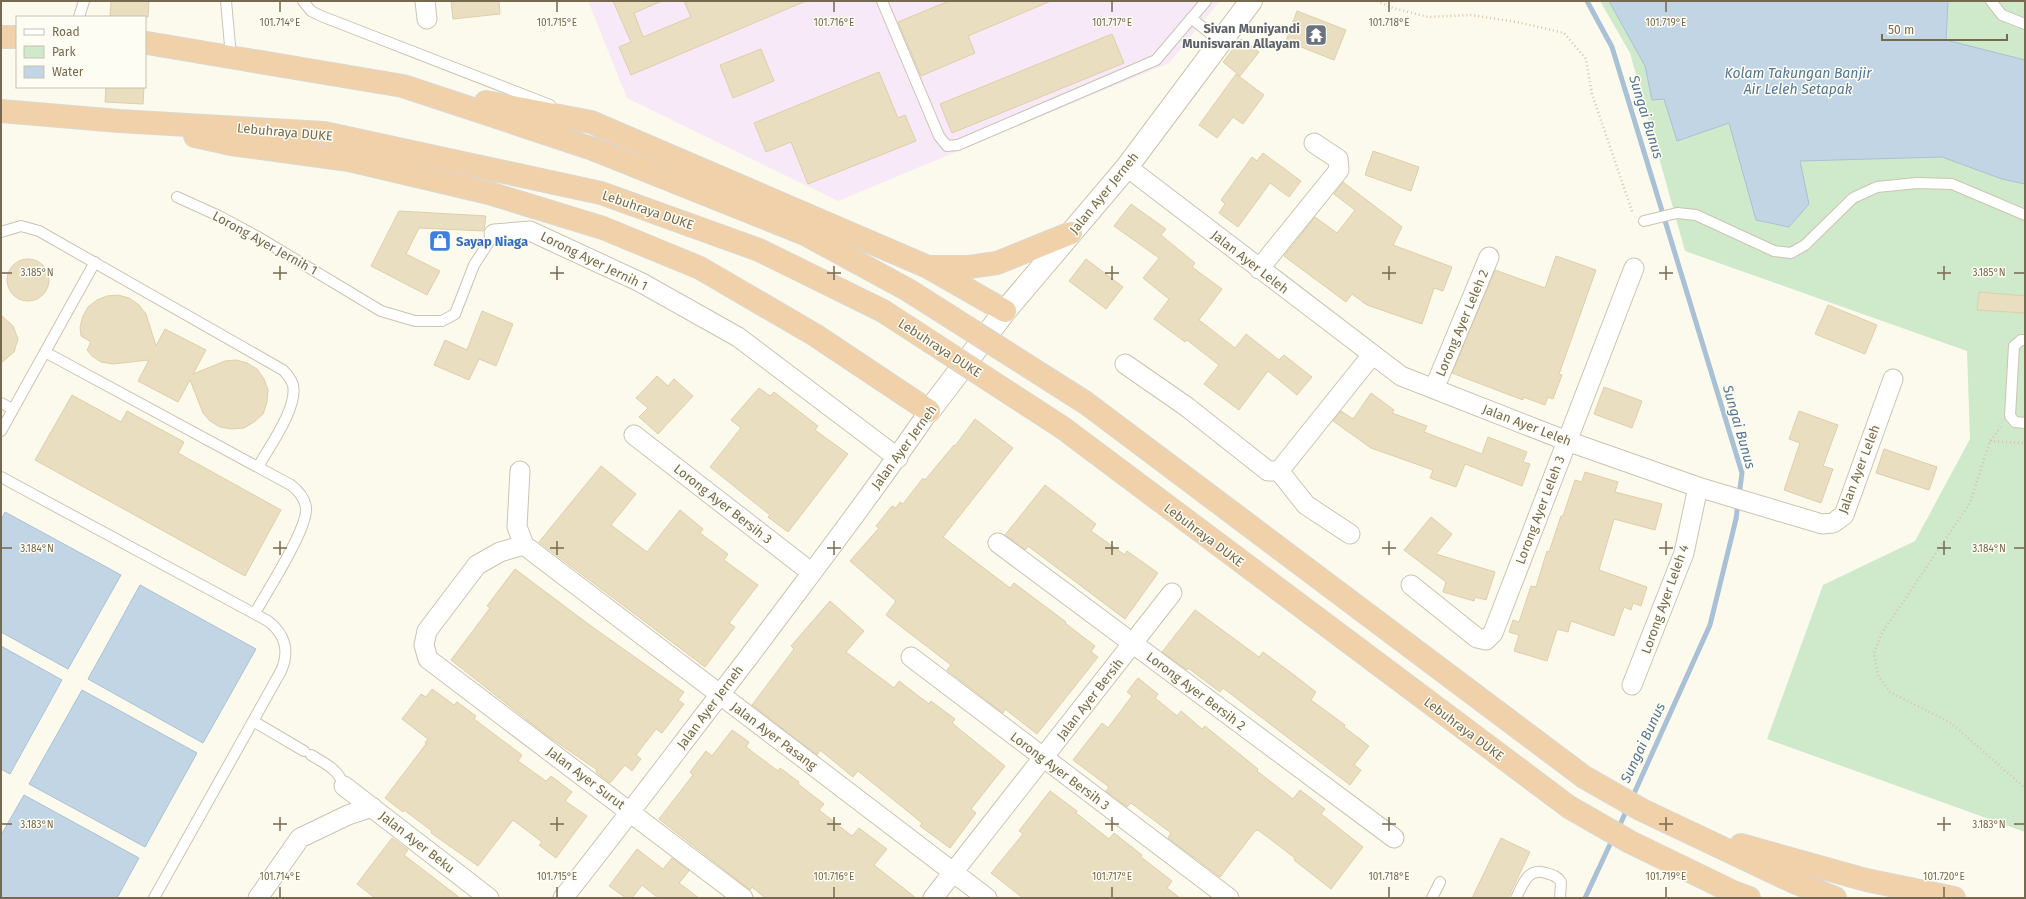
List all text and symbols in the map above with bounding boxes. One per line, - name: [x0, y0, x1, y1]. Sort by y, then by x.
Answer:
- legend: [16, 16, 146, 88]
- scale bar: [1882, 16, 2007, 42]
- text: 101.714°E: [260, 17, 300, 29]
- text: 101.715°E: [537, 17, 577, 29]
- text: 101.716°E: [814, 17, 854, 29]
- text: 101.717°E: [1092, 17, 1132, 29]
- text: 101.718°E: [1368, 17, 1410, 29]
- text: 101.719°E: [1646, 17, 1686, 29]
- place label: Sivan Muniyandi Munisvaran Allayam: [1182, 21, 1300, 51]
- temple icon: Sivan Muniyandi Munisvaran Allayam: [1303, 22, 1329, 48]
- text: 50 m: [1888, 23, 1914, 37]
- text: Road: [52, 25, 80, 39]
- text: Park: [52, 45, 76, 59]
- text: Water: [52, 65, 84, 79]
- water label: Kolam Takungan Banjir Air Leleh Setapak: [1724, 65, 1872, 98]
- water label: Sungai Bunus: [1625, 72, 1667, 161]
- street label: Lebuhraya DUKE: [237, 120, 333, 144]
- street label: Jalan Ayer Jerneh: [1067, 149, 1141, 237]
- street label: Lebuhraya DUKE: [600, 187, 696, 233]
- street label: Lorong Ayer Jernih 1: [210, 208, 320, 278]
- street label: Jalan Ayer Leleh: [1208, 227, 1292, 297]
- shop icon: Sayap Niaga: [427, 228, 453, 254]
- street label: Lorong Ayer Jernih 1: [538, 229, 650, 293]
- place label: Sayap Niaga: [456, 234, 528, 249]
- text: 3.185°N: [20, 267, 54, 279]
- street label: Lorong Ayer Leleh 2: [1433, 267, 1491, 379]
- text: 3.185°N: [1972, 267, 2006, 279]
- street label: Lebuhraya DUKE: [896, 316, 984, 380]
- water label: Sungai Bunus: [1719, 382, 1759, 471]
- street label: Jalan Ayer Leleh: [1481, 401, 1573, 449]
- street label: Jalan Ayer Jerneh: [868, 402, 940, 492]
- street label: Jalan Ayer Leleh: [1835, 423, 1883, 515]
- street label: Lorong Ayer Leleh 3: [1512, 454, 1568, 566]
- street label: Lorong Ayer Bersih 3: [671, 461, 775, 547]
- street label: Lebuhraya DUKE: [1161, 500, 1247, 570]
- street label: Lorong Ayer Leleh 4: [1638, 542, 1692, 656]
- text: 3.184°N: [20, 543, 54, 555]
- text: 3.184°N: [1972, 543, 2006, 555]
- street label: Lorong Ayer Bersih 2: [1143, 649, 1249, 733]
- street label: Jalan Ayer Bersih: [1054, 655, 1126, 743]
- street label: Jalan Ayer Jerneh: [674, 662, 746, 752]
- street label: Lebuhraya DUKE: [1421, 694, 1507, 764]
- street label: Jalan Ayer Pasang: [728, 699, 820, 773]
- water label: Sungai Bunus: [1617, 700, 1669, 787]
- street label: Lorong Ayer Bersih 3: [1007, 729, 1113, 813]
- street label: Jalan Ayer Surut: [544, 744, 628, 812]
- street label: Jalan Ayer Beku: [376, 808, 458, 876]
- text: 3.183°N: [20, 819, 54, 831]
- text: 3.183°N: [1972, 819, 2006, 831]
- text: 101.714°E: [260, 871, 300, 883]
- text: 101.715°E: [537, 871, 577, 883]
- text: 101.716°E: [814, 871, 854, 883]
- text: 101.717°E: [1092, 871, 1132, 883]
- text: 101.718°E: [1368, 871, 1410, 883]
- text: 101.719°E: [1646, 871, 1686, 883]
- text: 101.720°E: [1923, 871, 1965, 883]

